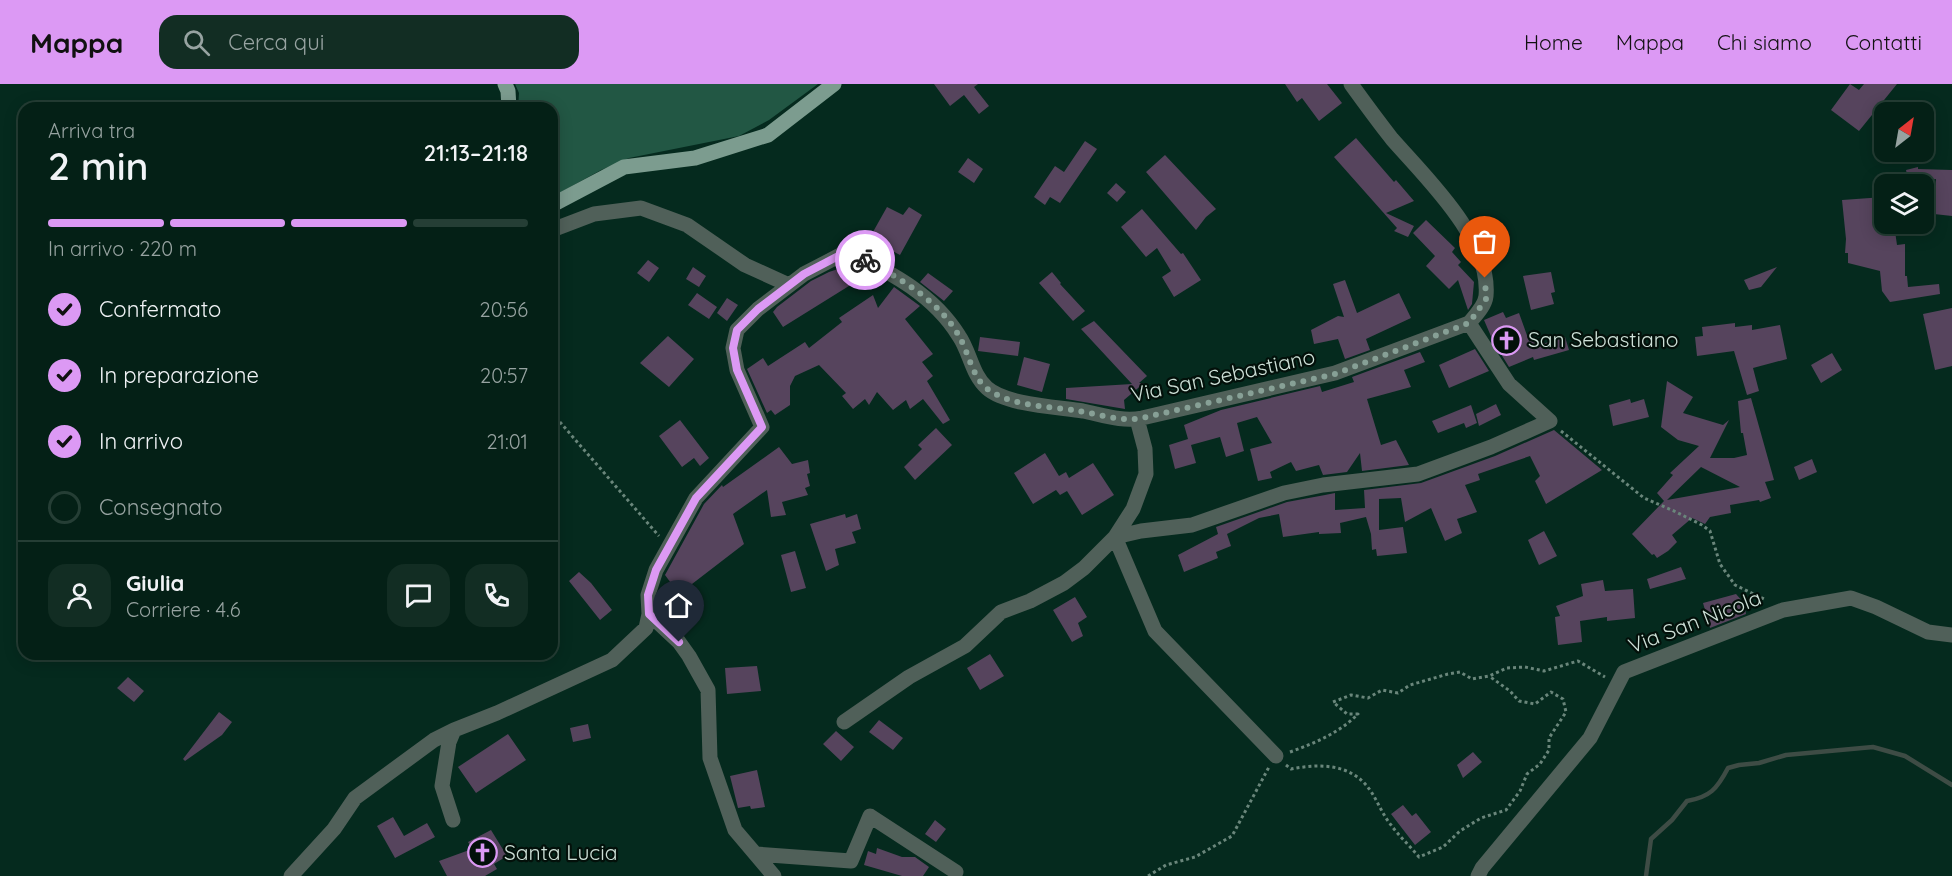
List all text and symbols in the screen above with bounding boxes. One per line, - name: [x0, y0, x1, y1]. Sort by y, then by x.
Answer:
- search box: [159, 15, 579, 69]
- text: Mappa: [30, 25, 123, 60]
- icon: search: [180, 26, 213, 59]
- text: Cerca qui: [228, 28, 324, 56]
- text: Home: [1524, 29, 1583, 55]
- text: Mappa: [1616, 29, 1684, 55]
- text: Chi siamo: [1717, 29, 1812, 55]
- text: Contatti: [1845, 29, 1922, 55]
- north arrow: [1874, 102, 1934, 162]
- map controls: [1874, 102, 1934, 234]
- text: Arriva tra: [48, 118, 135, 143]
- text: 21:13–21:18: [424, 139, 528, 167]
- text: 2 min: [48, 141, 149, 190]
- button: layers: [1874, 174, 1934, 234]
- pin: [1459, 216, 1510, 278]
- icon: bag: [1468, 225, 1501, 258]
- courier: [835, 230, 895, 290]
- text: In arrivo · 220 m: [48, 236, 197, 261]
- icon: bike: [849, 244, 882, 277]
- icon: check: [48, 293, 81, 326]
- text: Confermato: [99, 295, 221, 323]
- text: 20:56: [480, 297, 528, 322]
- church icon: San Sebastiano: [1491, 324, 1523, 356]
- place label: San Sebastiano: [1528, 326, 1679, 352]
- street label: Via San Sebastiano: [1128, 343, 1317, 407]
- icon: check: [48, 359, 81, 392]
- text: In preparazione: [99, 361, 259, 389]
- text: 20:57: [480, 363, 528, 388]
- icon: check: [48, 425, 81, 458]
- text: In arrivo: [99, 427, 183, 455]
- text: 21:01: [486, 429, 528, 454]
- text: Consegnato: [99, 493, 222, 521]
- button: person: [48, 564, 111, 627]
- button: chat: [387, 564, 450, 627]
- button: phone: [465, 564, 528, 627]
- text: Giulia: [126, 569, 184, 597]
- pin: [653, 580, 704, 642]
- street label: Via San Nicola: [1625, 584, 1765, 658]
- icon: home: [662, 589, 695, 622]
- text: Corriere · 4.6: [126, 597, 240, 622]
- church icon: Santa Lucia: [467, 837, 499, 869]
- place label: Santa Lucia: [504, 839, 617, 865]

